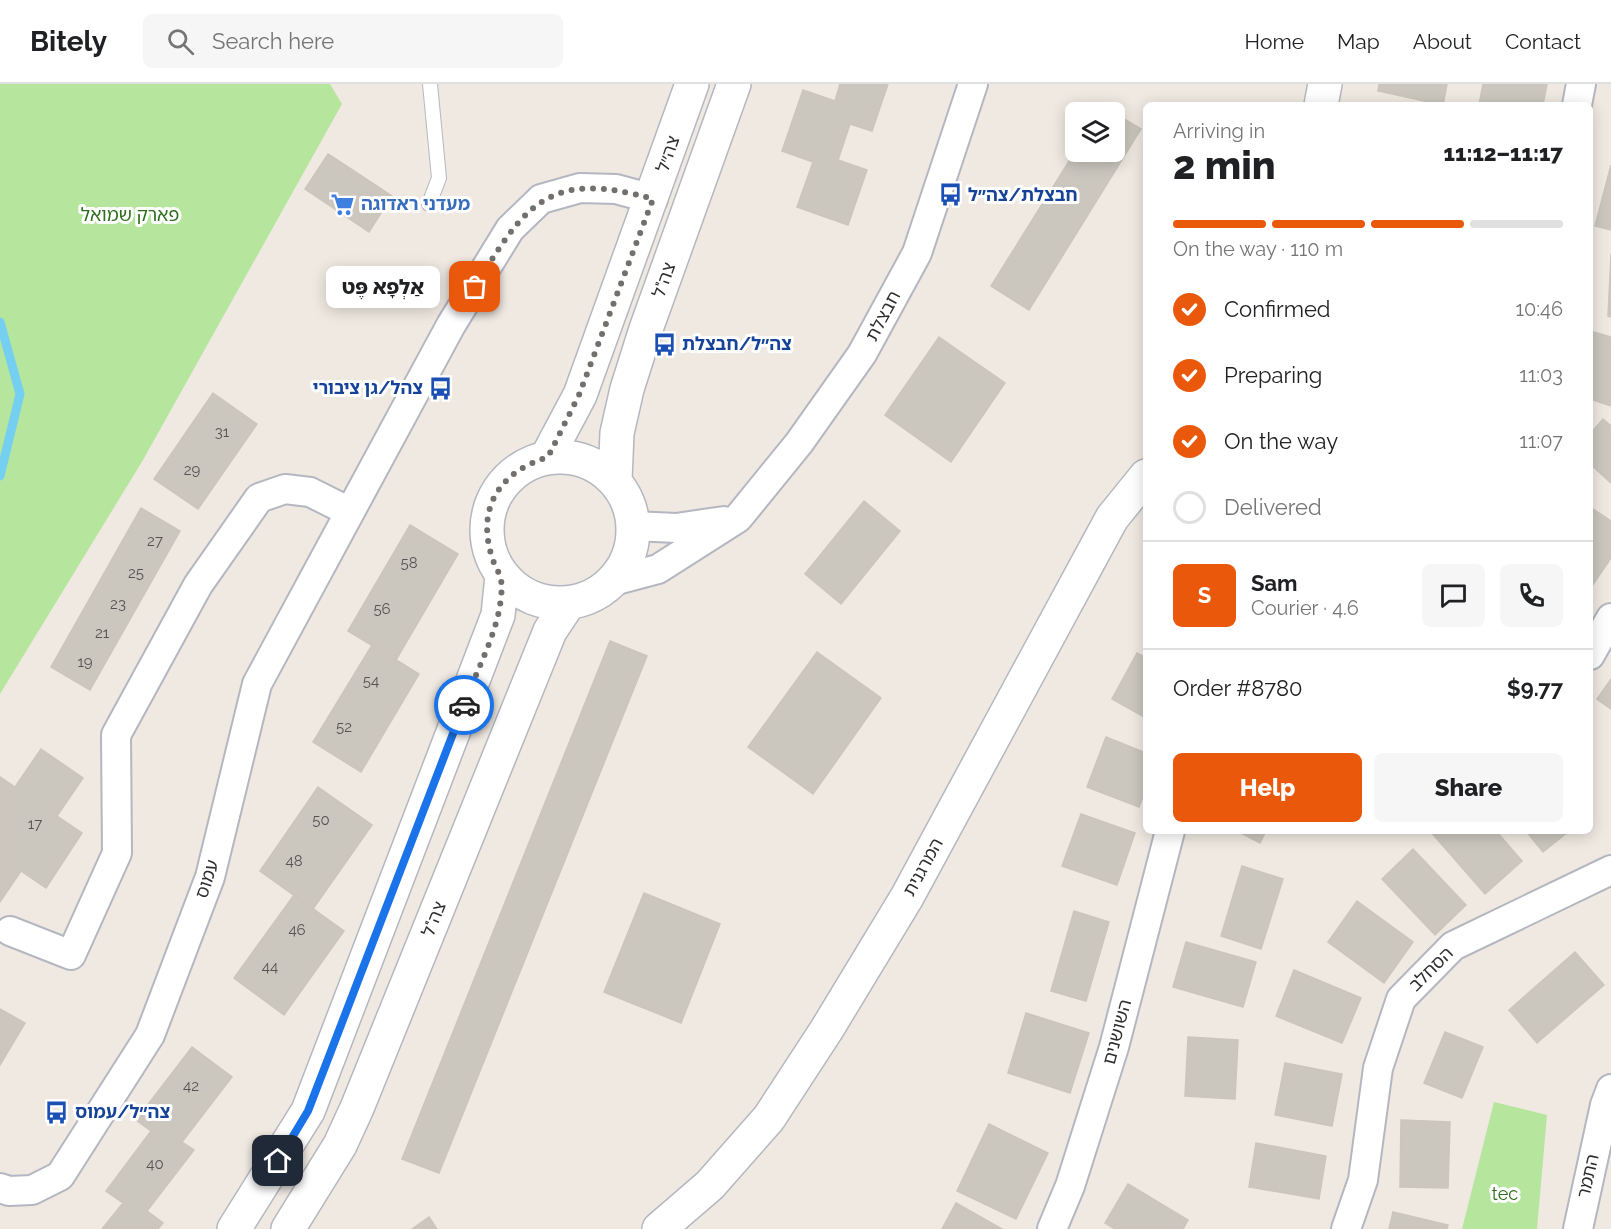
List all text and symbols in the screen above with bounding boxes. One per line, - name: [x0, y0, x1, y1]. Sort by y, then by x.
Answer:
- search box: [143, 14, 563, 68]
- text: Bitely: [30, 25, 107, 58]
- icon: search: [164, 25, 197, 58]
- text: Search here: [212, 28, 334, 54]
- text: Home: [1245, 29, 1304, 54]
- text: Map: [1337, 29, 1380, 54]
- text: About: [1413, 29, 1472, 54]
- text: Contact: [1505, 29, 1581, 54]
- map controls: [1065, 102, 1125, 162]
- button: layers: [1065, 102, 1125, 162]
- text: Arriving in: [1173, 119, 1265, 143]
- street label: צה״ל: [652, 133, 684, 175]
- text: 11:12–11:17: [1444, 140, 1563, 166]
- text: 2 min: [1173, 142, 1276, 188]
- bus stop icon: חבצלת/צה״ל: [937, 182, 963, 208]
- place label: חבצלת/צה״ל: [968, 184, 1078, 205]
- supermarket icon: מעדני ראדוגה: [330, 191, 356, 217]
- place label: מעדני ראדוגה: [361, 193, 470, 214]
- park label: פארק שמואל: [81, 204, 179, 225]
- text: On the way · 110 m: [1173, 237, 1343, 261]
- street label: צה"ל: [648, 259, 680, 300]
- pin: [449, 261, 500, 312]
- callout: אַלְפָא פֶּט: [325, 266, 439, 308]
- icon: bag: [458, 270, 491, 303]
- text: אַלְפָא פֶּט: [342, 275, 424, 299]
- street label: חבצלת: [861, 287, 904, 344]
- icon: check: [1173, 293, 1206, 326]
- text: Confirmed: [1224, 296, 1331, 322]
- text: 10:46: [1515, 297, 1563, 321]
- bus stop icon: צה״ל/חבצלת: [651, 331, 677, 357]
- place label: צה״ל/חבצלת: [682, 333, 792, 354]
- icon: check: [1173, 359, 1206, 392]
- text: Preparing: [1224, 362, 1322, 388]
- text: 11:03: [1519, 363, 1563, 387]
- bus stop icon: צהל/גן ציבורי: [428, 375, 454, 401]
- place label: צהל/גן ציבורי: [312, 377, 423, 398]
- house number: 31: [215, 423, 230, 441]
- icon: check: [1173, 425, 1206, 458]
- text: On the way: [1224, 428, 1338, 454]
- text: 11:07: [1519, 429, 1563, 453]
- house number: 29: [184, 461, 201, 479]
- text: Delivered: [1224, 494, 1322, 520]
- house number: 27: [147, 532, 163, 550]
- house number: 58: [400, 554, 418, 572]
- house number: 25: [128, 564, 144, 582]
- button: chat: [1422, 564, 1485, 627]
- button: phone: [1500, 564, 1563, 627]
- text: Sam: [1251, 570, 1298, 596]
- text: S: [1198, 582, 1211, 608]
- house number: 23: [110, 595, 126, 613]
- text: Courier · 4.6: [1251, 596, 1359, 620]
- house number: 56: [373, 600, 391, 618]
- house number: 21: [95, 624, 110, 642]
- house number: 19: [77, 653, 93, 671]
- house number: 54: [363, 672, 379, 690]
- courier: [434, 675, 494, 735]
- text: Order #8780: [1173, 675, 1303, 701]
- text: $9.77: [1507, 675, 1563, 701]
- icon: car: [448, 689, 481, 722]
- house number: 52: [336, 718, 352, 736]
- button: Help: [1173, 753, 1362, 822]
- button: Share: [1374, 753, 1563, 822]
- house number: 50: [312, 811, 330, 829]
- house number: 17: [28, 815, 42, 833]
- street label: המרגנית: [898, 834, 947, 899]
- house number: 48: [285, 852, 303, 870]
- street label: עמוס: [190, 857, 223, 901]
- street label: צה"ל: [417, 898, 450, 939]
- house number: 46: [288, 921, 306, 939]
- street label: הסחלב: [1404, 942, 1457, 995]
- house number: 44: [262, 958, 278, 976]
- street label: השושנים: [1098, 997, 1135, 1067]
- house number: 42: [183, 1077, 199, 1095]
- bus stop icon: צה״ל/עמוס: [44, 1099, 70, 1125]
- place label: צה״ל/עמוס: [75, 1101, 170, 1122]
- pin: [252, 1135, 303, 1186]
- icon: home: [261, 1144, 294, 1177]
- street label: התמר: [1572, 1152, 1603, 1200]
- house number: 40: [146, 1155, 164, 1173]
- park label: tec: [1492, 1183, 1518, 1204]

